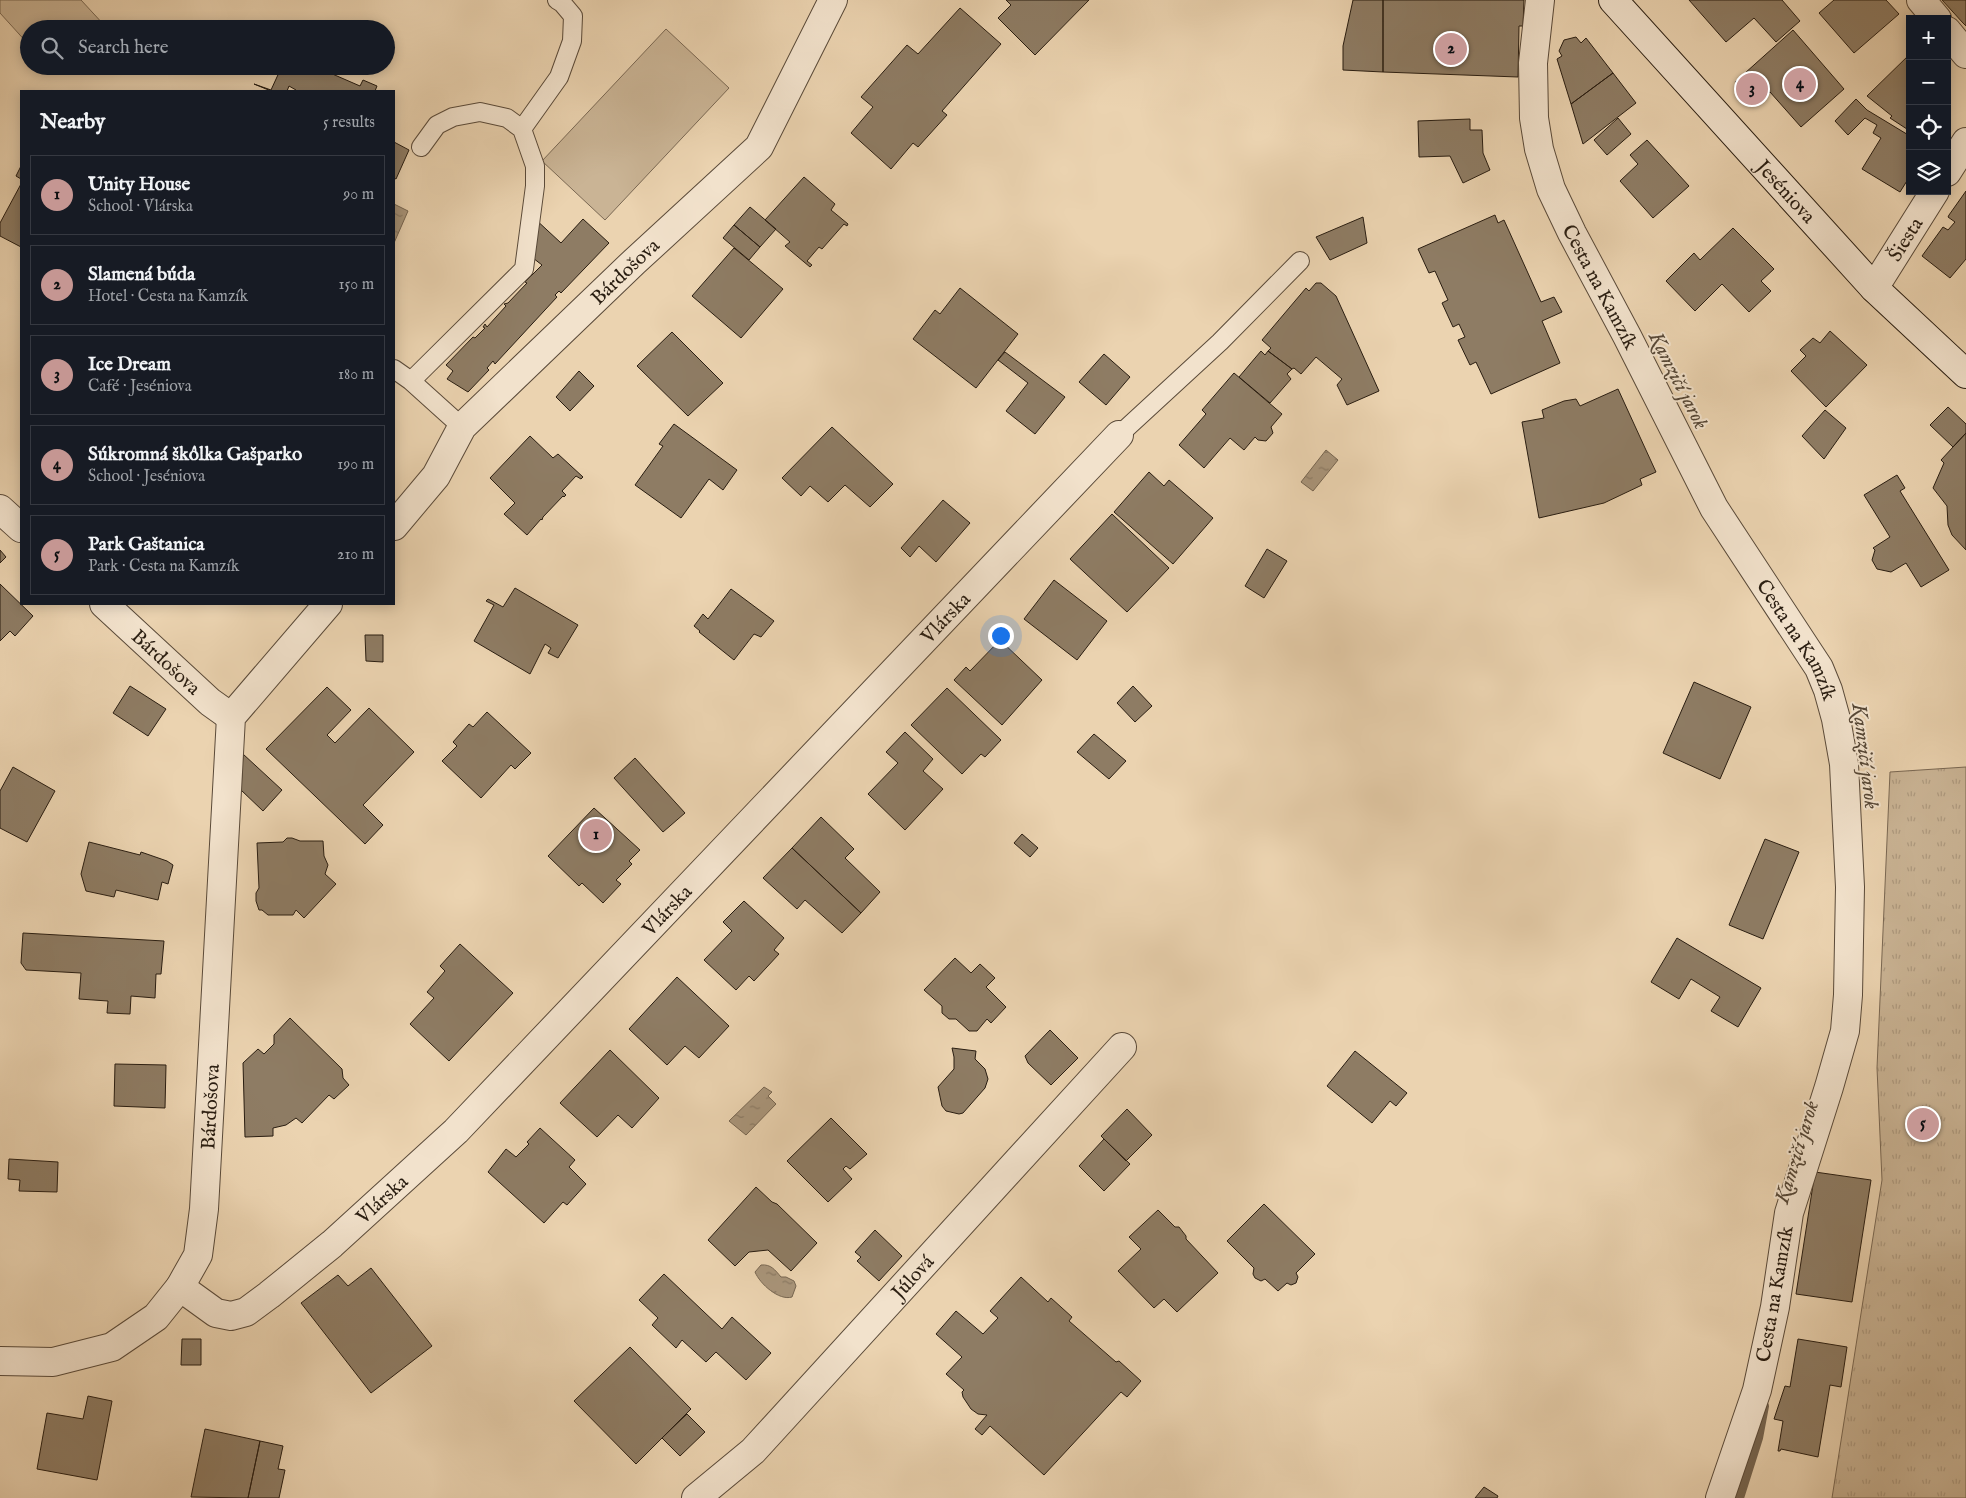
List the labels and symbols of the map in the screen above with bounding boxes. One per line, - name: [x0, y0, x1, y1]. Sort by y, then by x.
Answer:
- pin: 2: [1435, 30, 1467, 68]
- pin: 4: [1784, 65, 1816, 103]
- pin: 3: [1736, 70, 1768, 108]
- street label: Jeséniova: [1749, 154, 1821, 229]
- street label: Šiesta: [1883, 213, 1929, 266]
- street label: Cesta na Kamzík: [1556, 221, 1643, 354]
- street label: Bárdošova: [586, 234, 666, 311]
- water label: Kamzičí jarok: [1641, 326, 1714, 435]
- street label: Cesta na Kamzík: [1750, 575, 1841, 704]
- street label: Vlárska: [915, 587, 977, 650]
- your location: [988, 623, 1014, 649]
- street label: Bárdošova: [125, 625, 206, 701]
- water label: Kamzičí jarok: [1845, 701, 1884, 811]
- pin: 1: [580, 816, 612, 854]
- street label: Vlárska: [637, 880, 698, 943]
- street label: Bárdošova: [196, 1063, 226, 1150]
- water label: Kamzičí jarok: [1769, 1097, 1826, 1208]
- pin: 5: [1907, 1105, 1939, 1143]
- street label: Vlárska: [351, 1170, 414, 1231]
- street label: Cesta na Kamzík: [1751, 1224, 1800, 1364]
- street label: Júlová: [885, 1250, 940, 1307]

